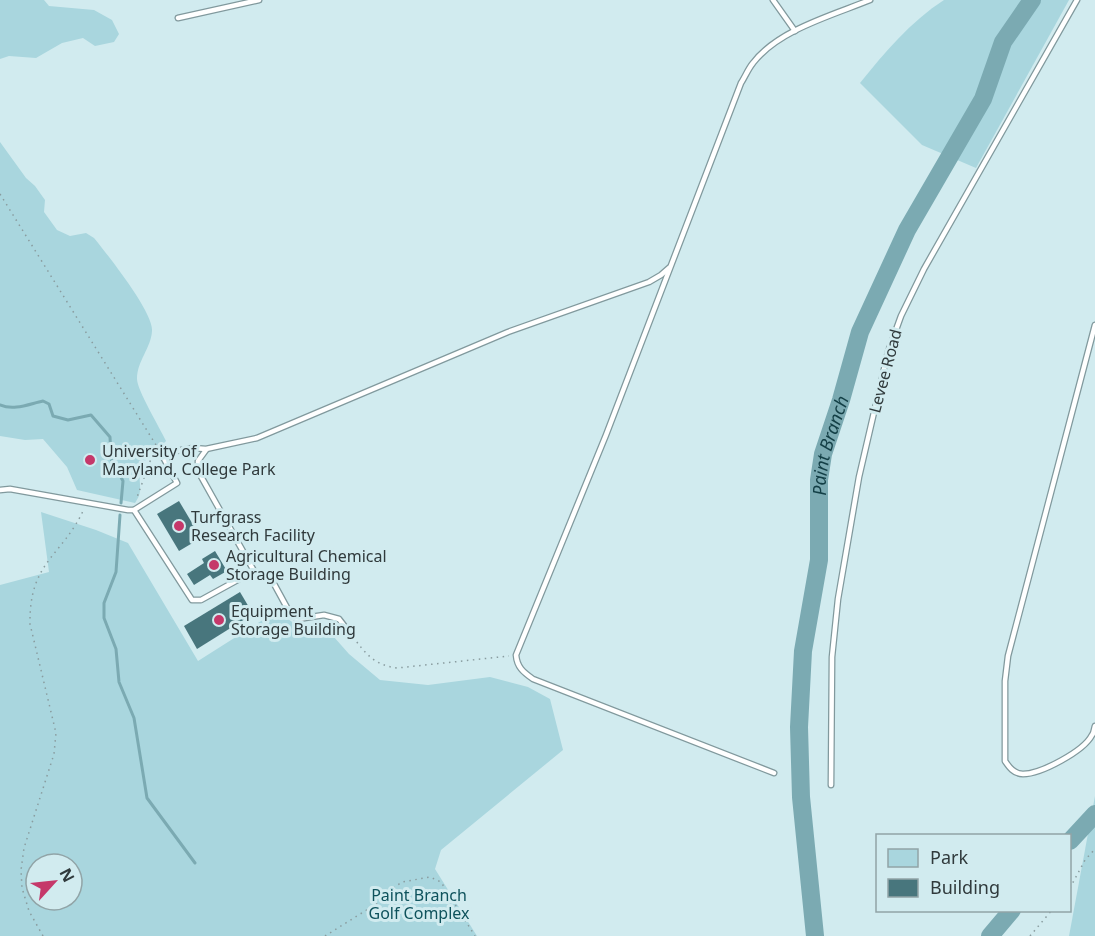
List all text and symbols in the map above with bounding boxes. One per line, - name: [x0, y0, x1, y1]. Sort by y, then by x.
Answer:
- street label: Levee Road: [863, 327, 907, 415]
- water label: Paint Branch: [807, 392, 854, 496]
- place label: University of Maryland, College Park: [102, 440, 276, 480]
- marker: University of Maryland, College Park: [83, 453, 97, 467]
- place label: Turfgrass Research Facility: [191, 506, 316, 546]
- marker: Turfgrass Research Facility: [172, 519, 186, 533]
- place label: Agricultural Chemical Storage Building: [226, 545, 387, 585]
- marker: Agricultural Chemical Storage Building: [207, 558, 221, 572]
- place label: Equipment Storage Building: [231, 600, 356, 640]
- marker: Equipment Storage Building: [212, 613, 226, 627]
- legend: [876, 834, 1071, 912]
- text: Park: [930, 845, 968, 869]
- north arrow: [24, 852, 84, 912]
- text: N: [55, 864, 80, 886]
- text: Building: [930, 875, 1000, 899]
- park label: Paint Branch Golf Complex: [368, 884, 470, 924]

